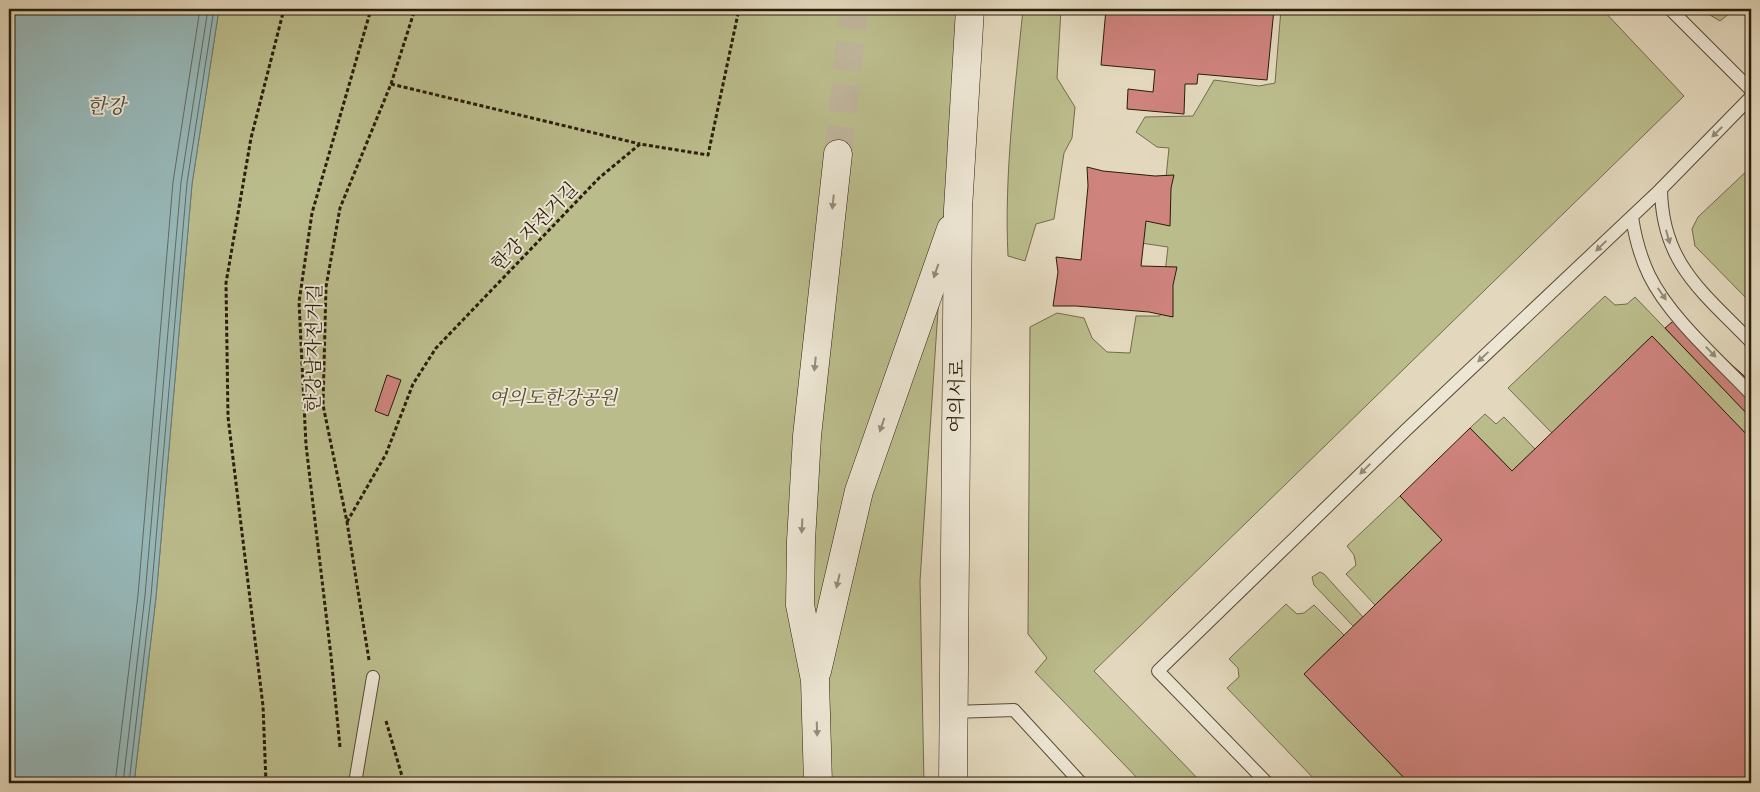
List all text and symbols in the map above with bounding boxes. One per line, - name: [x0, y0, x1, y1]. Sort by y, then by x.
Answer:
- water label: 한강: [87, 95, 128, 120]
- one-way arrow: [1712, 126, 1724, 138]
- street label: 한강 자전거길: [487, 178, 583, 276]
- one-way arrow: [829, 195, 837, 211]
- one-way arrow: [1664, 230, 1672, 245]
- one-way arrow: [1596, 240, 1608, 252]
- one-way arrow: [932, 264, 939, 279]
- street label: 한강남자전거길: [302, 284, 327, 412]
- one-way arrow: [1657, 287, 1667, 300]
- one-way arrow: [1705, 346, 1717, 358]
- one-way arrow: [1477, 351, 1489, 363]
- one-way arrow: [811, 356, 819, 372]
- street label: 여의서로: [945, 359, 970, 433]
- park label: 여의도한강공원: [489, 387, 619, 410]
- one-way arrow: [878, 417, 885, 432]
- one-way arrow: [1360, 463, 1372, 475]
- one-way arrow: [797, 518, 805, 534]
- one-way arrow: [834, 573, 842, 588]
- one-way arrow: [813, 721, 821, 737]

